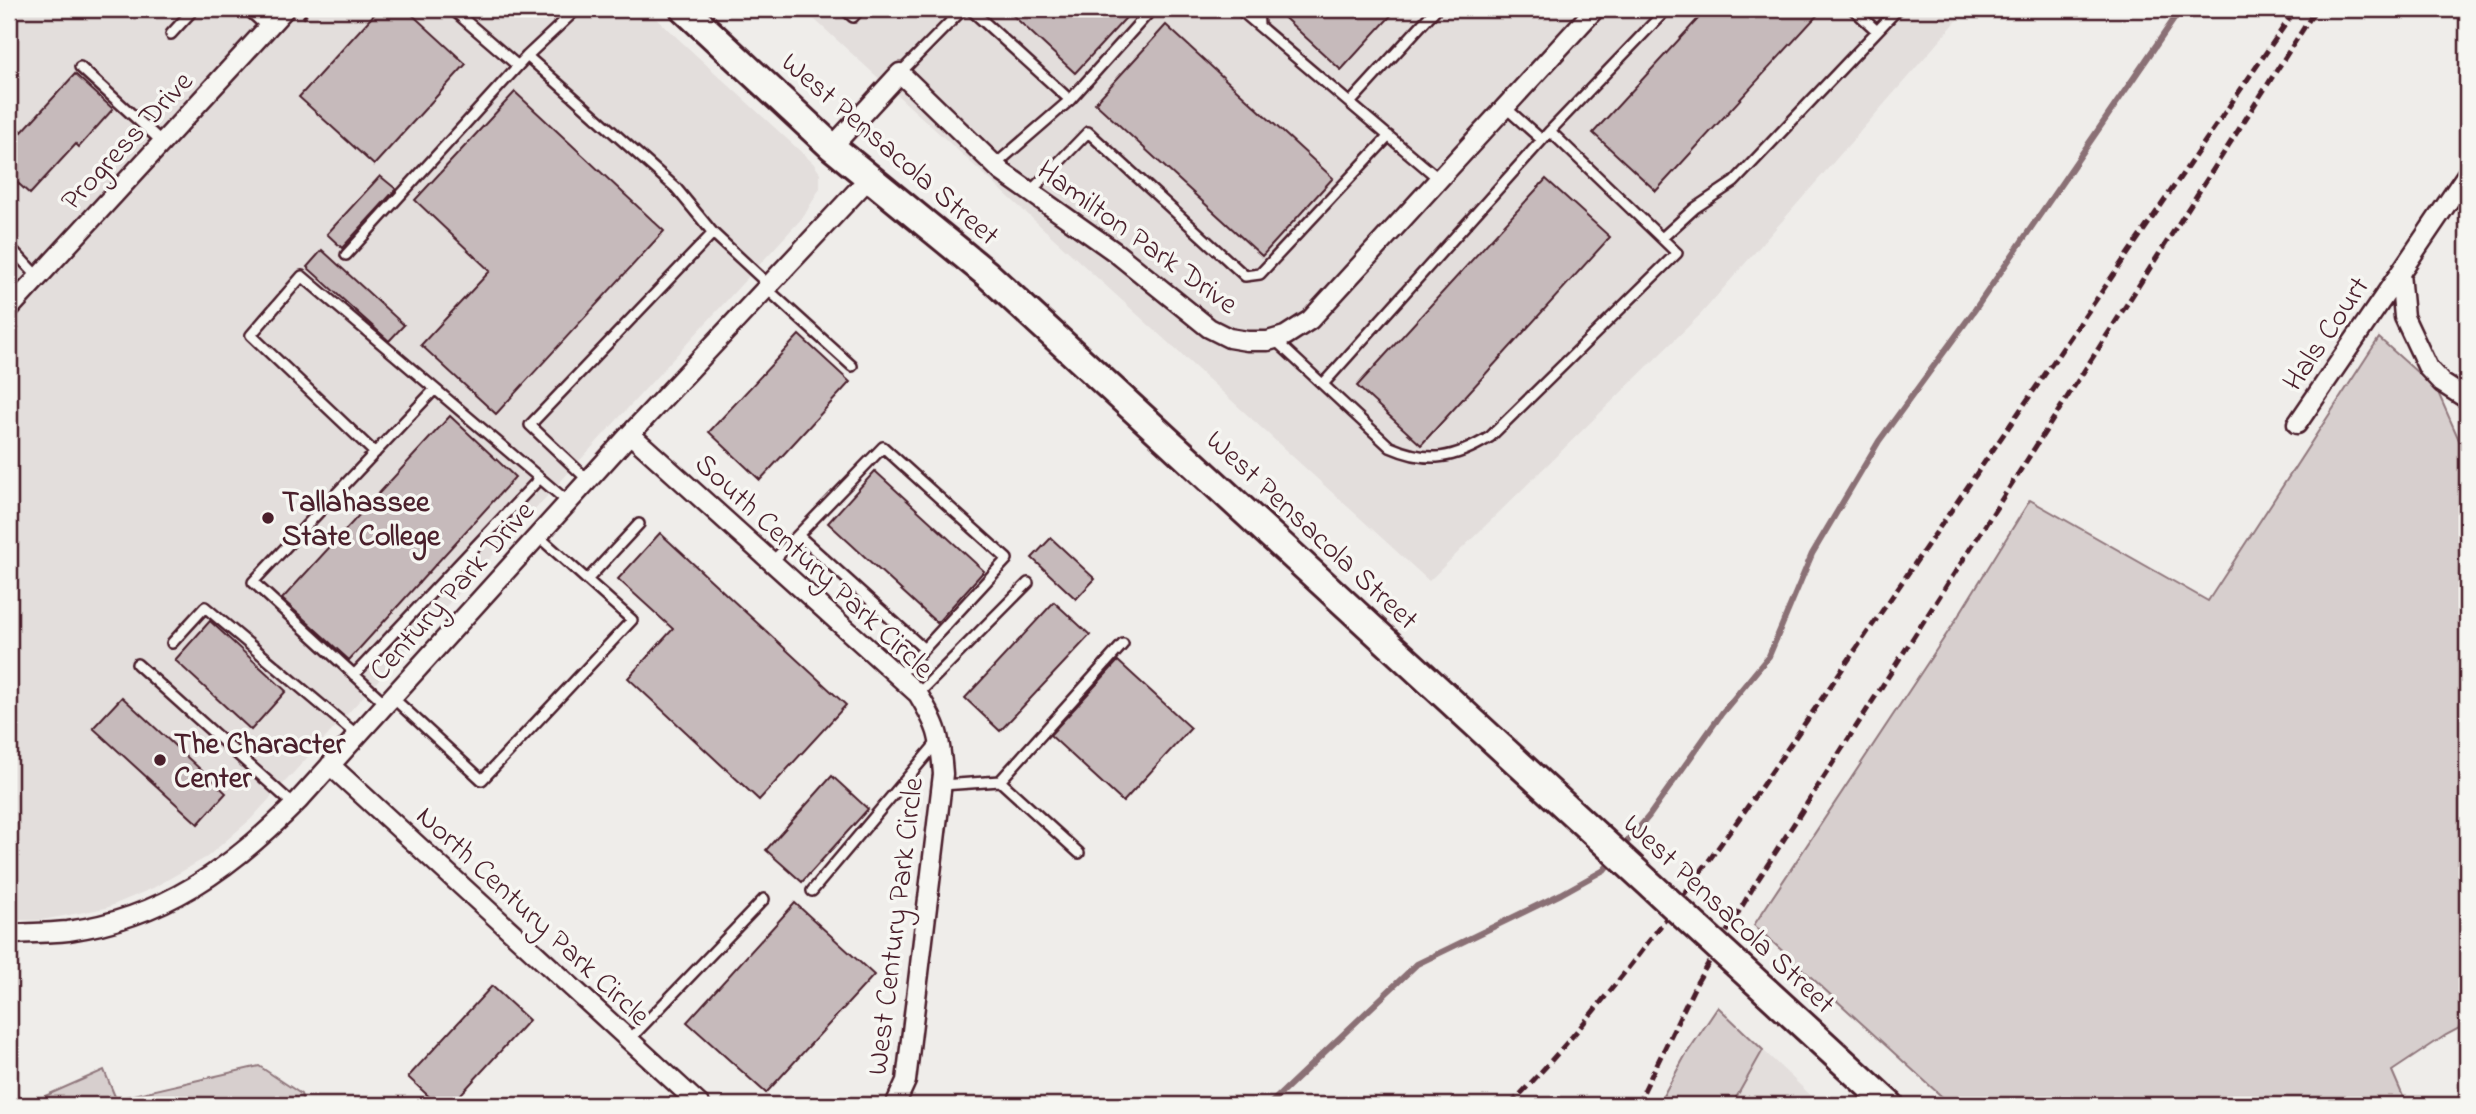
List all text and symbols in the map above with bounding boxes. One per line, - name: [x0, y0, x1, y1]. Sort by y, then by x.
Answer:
- street label: West Pensacola Street: [770, 43, 1008, 258]
- street label: Progress Drive: [52, 62, 205, 222]
- street label: Hamilton Park Drive: [1026, 150, 1247, 327]
- street label: Hals Court: [2273, 269, 2382, 401]
- street label: West Pensacola Street: [1195, 421, 1427, 642]
- street label: South Century Park Circle: [683, 444, 943, 691]
- place label: Tallahassee State College: [282, 482, 442, 561]
- street label: Century Park Drive: [360, 492, 547, 692]
- marker: Tallahassee State College: [260, 510, 276, 526]
- place label: The Character Center: [174, 724, 346, 802]
- marker: The Character Center: [152, 752, 168, 768]
- street label: West Century Park Circle: [857, 774, 937, 1078]
- street label: North Century Park Circle: [405, 796, 660, 1038]
- street label: West Pensacola Street: [1612, 805, 1844, 1026]

